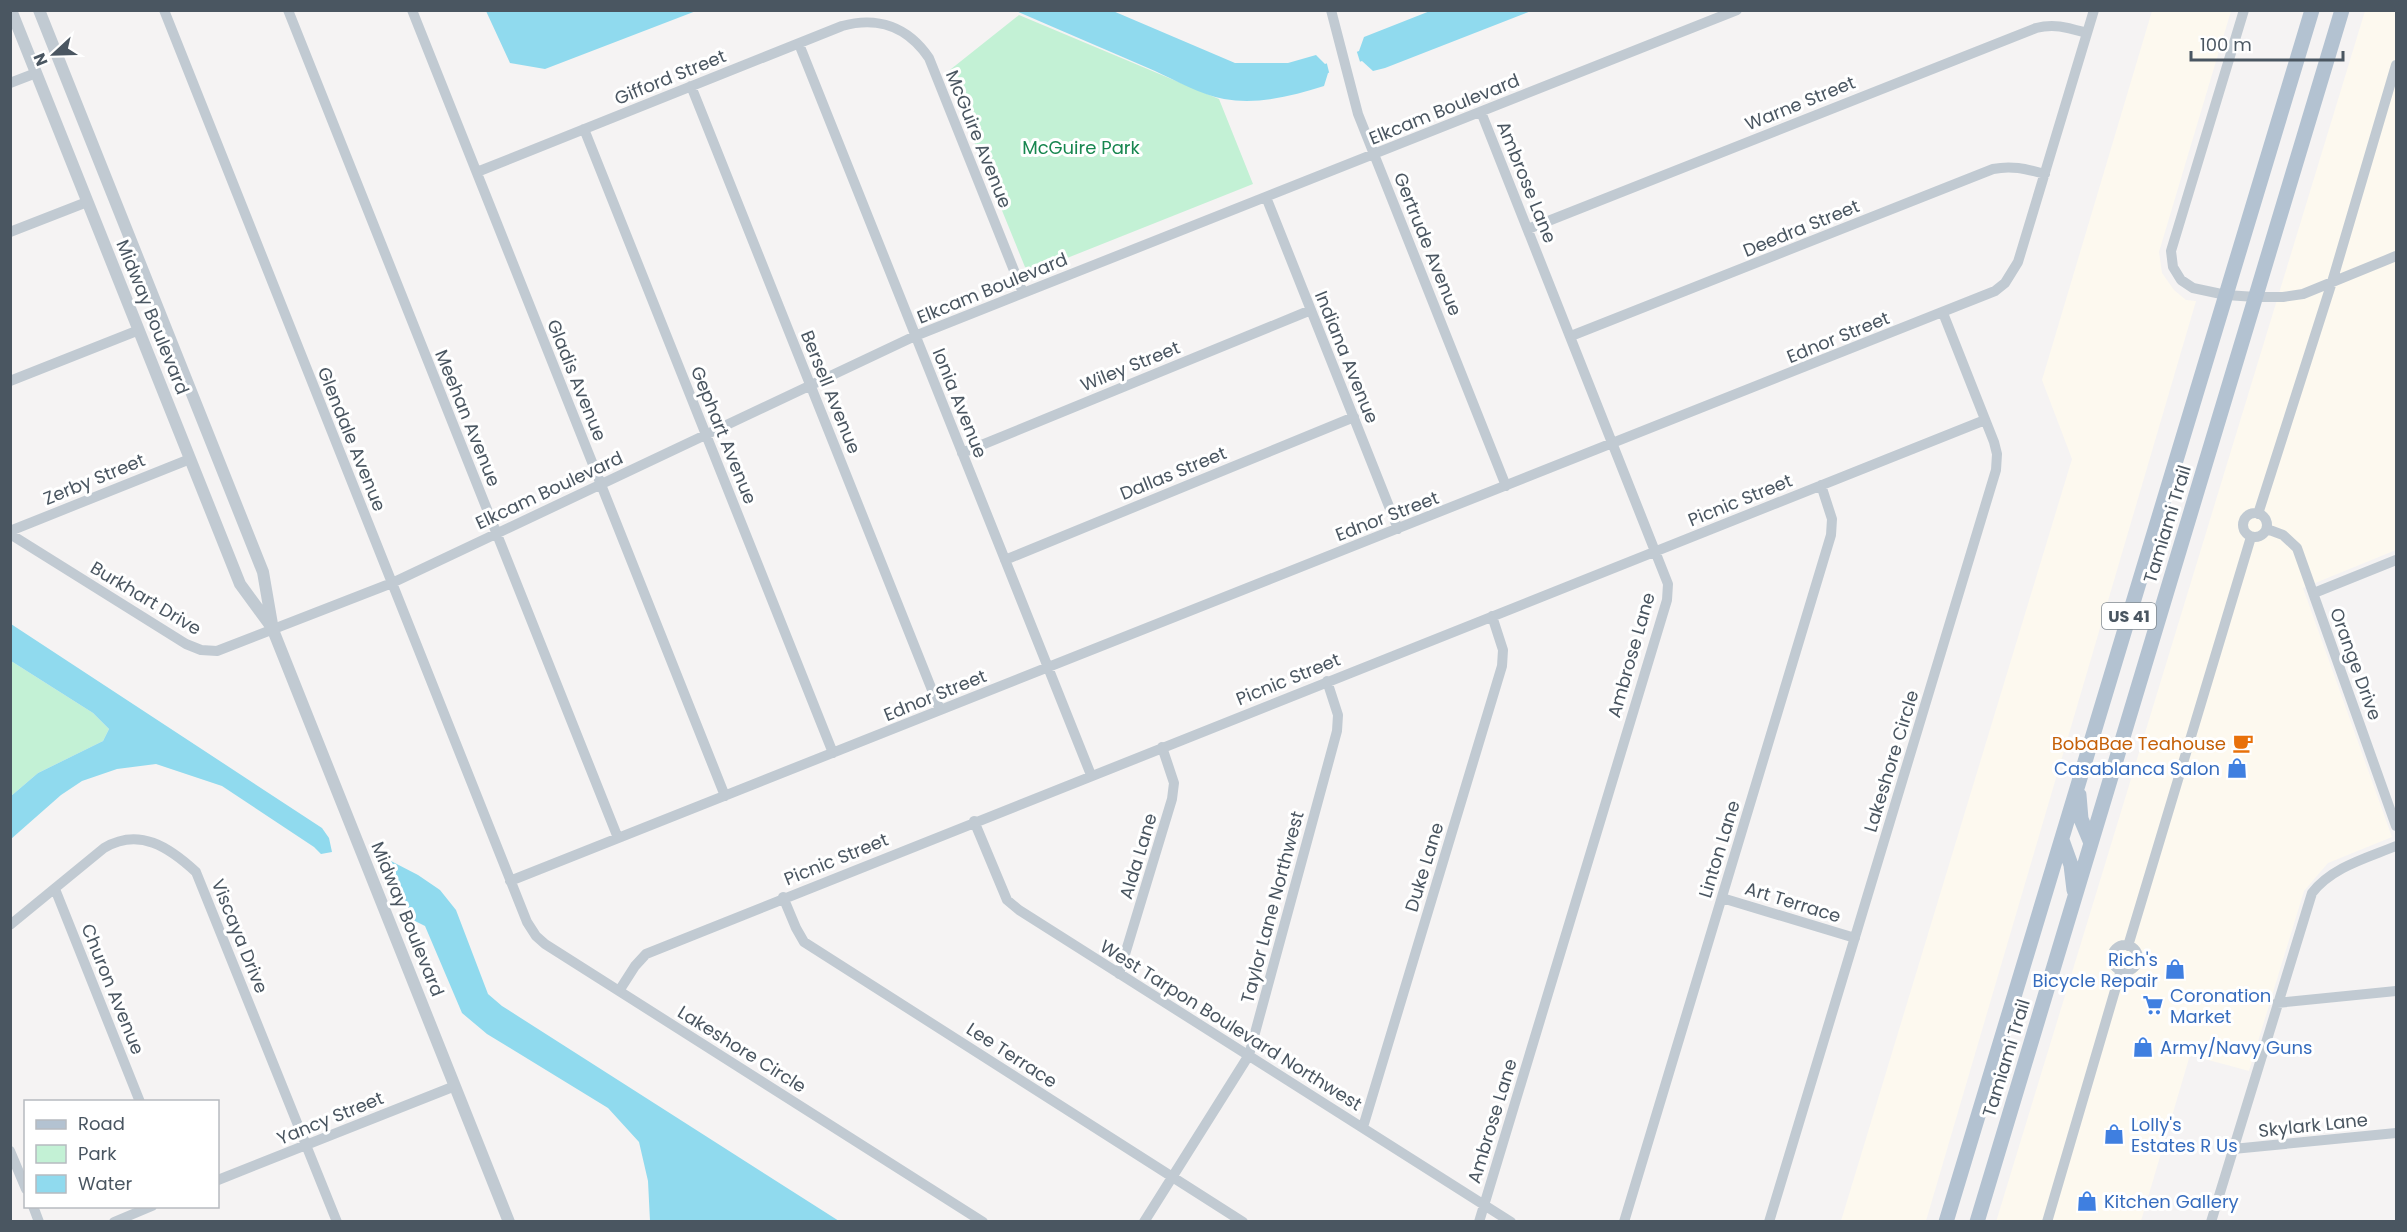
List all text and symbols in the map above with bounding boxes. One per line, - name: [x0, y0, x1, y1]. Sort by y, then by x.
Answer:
- north arrow: [24, 24, 84, 84]
- scale bar: [2191, 24, 2342, 62]
- text: 100 m: [2200, 32, 2252, 57]
- street label: Gifford Street: [611, 43, 729, 111]
- text: N: [28, 50, 53, 69]
- street label: McGuire Avenue: [940, 66, 1018, 212]
- street label: Elkcam Boulevard: [1365, 67, 1523, 151]
- street label: Warne Street: [1741, 70, 1859, 136]
- street label: Ambrose Lane: [1491, 117, 1563, 247]
- park label: McGuire Park: [1022, 135, 1141, 160]
- street label: Gertrude Avenue: [1388, 169, 1468, 319]
- street label: Deedra Street: [1739, 193, 1863, 263]
- street label: Midway Boulevard: [111, 236, 195, 398]
- street label: Elkcam Boulevard: [913, 246, 1071, 330]
- street label: Indiana Avenue: [1309, 287, 1385, 427]
- street label: Ednor Street: [1783, 305, 1893, 369]
- street label: Gladis Avenue: [541, 316, 613, 444]
- street label: Bersell Avenue: [795, 327, 867, 457]
- street label: Wiley Street: [1077, 335, 1183, 397]
- street label: Ionia Avenue: [927, 344, 993, 462]
- street label: Meehan Avenue: [429, 346, 507, 490]
- street label: Gephart Avenue: [685, 362, 763, 508]
- street label: Glendale Avenue: [312, 363, 392, 515]
- street label: Dallas Street: [1116, 440, 1230, 506]
- street label: Elkcam Boulevard: [471, 445, 627, 535]
- street label: Zerby Street: [40, 447, 148, 511]
- street label: Tamiami Trail: [2137, 462, 2197, 586]
- street label: Picnic Street: [1684, 468, 1796, 532]
- street label: Ednor Street: [1332, 485, 1442, 547]
- street label: Burkhart Drive: [86, 555, 206, 641]
- street label: Ambrose Lane: [1601, 590, 1661, 720]
- road number: US 41: [2102, 603, 2156, 629]
- street label: Orange Drive: [2324, 604, 2388, 724]
- street label: Picnic Street: [1232, 647, 1344, 711]
- street label: Ednor Street: [880, 663, 990, 727]
- street label: Lakeshore Circle: [1858, 687, 1924, 835]
- place label: BobaBae Teahouse: [2052, 731, 2226, 756]
- cafe icon: BobaBae Teahouse: [2231, 731, 2255, 755]
- place label: Casablanca Salon: [2054, 756, 2220, 781]
- shop icon: Casablanca Salon: [2225, 756, 2249, 780]
- street label: Linton Lane: [1692, 797, 1746, 901]
- street label: Taylor Lane Northwest: [1234, 808, 1310, 1006]
- street label: Alda Lane: [1113, 810, 1163, 902]
- street label: Duke Lane: [1399, 819, 1449, 915]
- street label: Picnic Street: [780, 827, 892, 891]
- street label: Midway Boulevard: [366, 838, 450, 1000]
- street label: Viscaya Drive: [206, 875, 274, 997]
- street label: Art Terrace: [1742, 876, 1844, 928]
- street label: Churon Avenue: [75, 920, 151, 1058]
- street label: West Tarpon Boulevard Northwest: [1095, 934, 1367, 1116]
- place label: Rich's Bicycle Repair: [2033, 947, 2158, 993]
- shop icon: Rich's Bicycle Repair: [2163, 957, 2187, 981]
- place label: Coronation Market: [2170, 983, 2271, 1029]
- supermarket icon: Coronation Market: [2141, 993, 2165, 1017]
- street label: Tamiami Trail: [1976, 996, 2036, 1120]
- street label: Lakeshore Circle: [673, 999, 811, 1099]
- street label: Lee Terrace: [962, 1016, 1062, 1094]
- shop icon: Army/Navy Guns: [2131, 1035, 2155, 1059]
- place label: Army/Navy Guns: [2160, 1035, 2312, 1060]
- street label: Ambrose Lane: [1461, 1056, 1523, 1186]
- street label: Yancy Street: [273, 1085, 387, 1151]
- legend: [24, 1100, 219, 1208]
- street label: Skylark Lane: [2257, 1107, 2369, 1143]
- text: Road: [78, 1111, 125, 1136]
- place label: Lolly's Estates R Us: [2131, 1112, 2238, 1158]
- shop icon: Lolly's Estates R Us: [2102, 1122, 2126, 1146]
- text: Park: [78, 1141, 117, 1166]
- text: Water: [78, 1171, 132, 1196]
- shop icon: Kitchen Gallery: [2075, 1189, 2099, 1213]
- place label: Kitchen Gallery: [2104, 1189, 2239, 1214]

